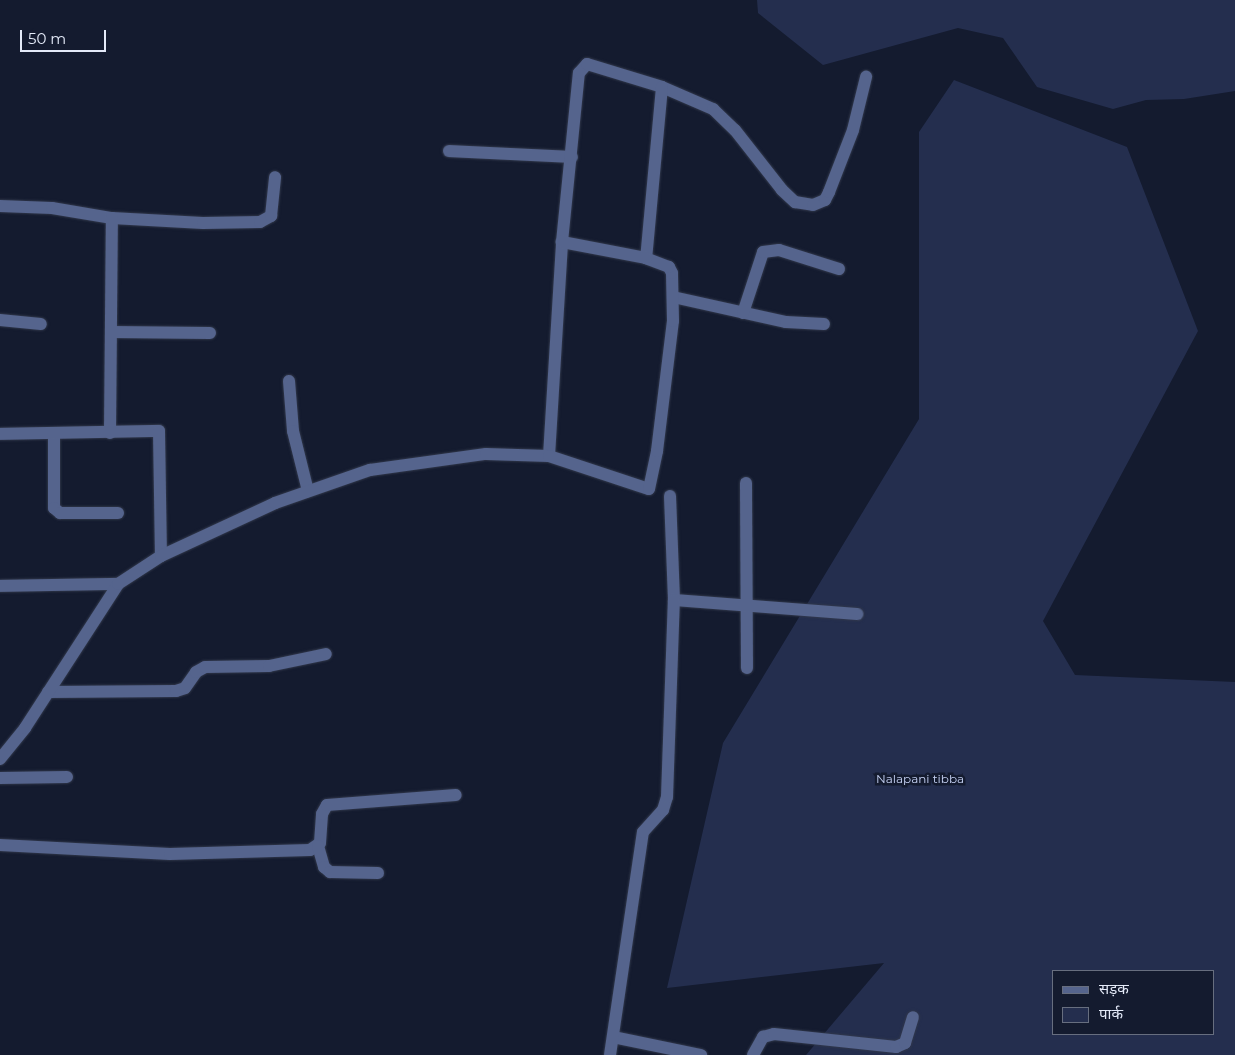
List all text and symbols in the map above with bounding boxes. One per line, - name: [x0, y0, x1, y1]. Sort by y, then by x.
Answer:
- scale bar: [22, 20, 109, 52]
- text: 50 m: [28, 29, 66, 48]
- park label: Nalapani tibba: [876, 772, 964, 786]
- legend: [1052, 970, 1215, 1035]
- text: सड़क: [1099, 979, 1129, 998]
- text: पार्क: [1099, 1004, 1123, 1023]

